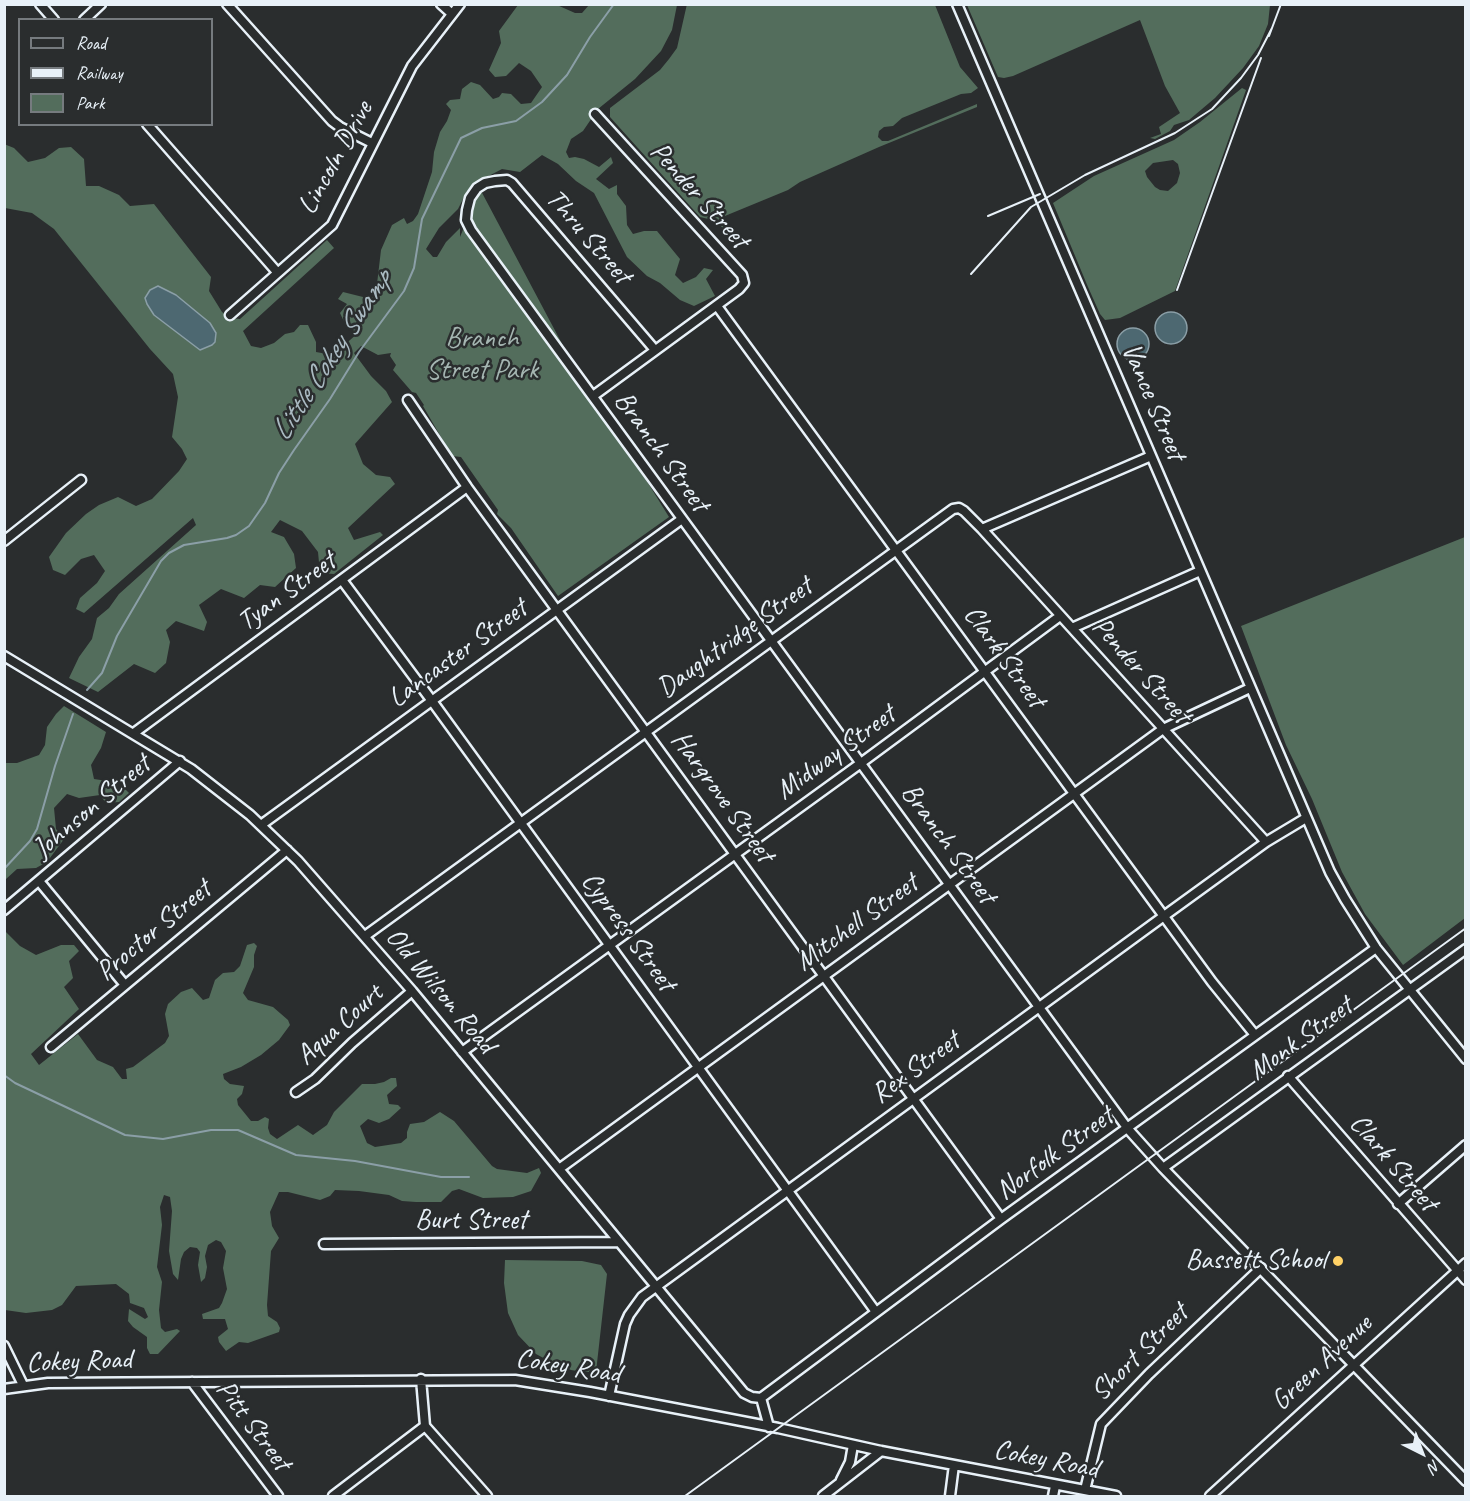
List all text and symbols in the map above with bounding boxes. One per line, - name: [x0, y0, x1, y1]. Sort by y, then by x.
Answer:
- legend: [18, 18, 213, 126]
- text: Road: [76, 32, 106, 54]
- text: Railway: [76, 62, 123, 84]
- text: Park: [76, 92, 105, 114]
- street label: Lincoln Drive: [291, 96, 381, 220]
- street label: Pender Street: [642, 136, 756, 256]
- street label: Thru Street: [538, 183, 638, 291]
- water label: Little Cokey Swamp: [264, 264, 400, 448]
- park label: Branch Street Park: [426, 322, 538, 388]
- street label: Vance Street: [1113, 338, 1193, 466]
- street label: Branch Street: [606, 385, 716, 519]
- street label: Tyan Street: [231, 545, 343, 639]
- street label: Daughtridge Street: [651, 570, 819, 706]
- street label: Lancaster Street: [382, 592, 534, 716]
- street label: Clark Street: [956, 599, 1052, 715]
- street label: Pender Street: [1084, 611, 1198, 731]
- street label: Midway Street: [770, 698, 902, 808]
- street label: Hargrove Street: [663, 725, 781, 869]
- street label: Johnson Street: [26, 748, 158, 866]
- street label: Branch Street: [893, 777, 1003, 911]
- street label: Cypress Street: [573, 866, 683, 998]
- street label: Mitchell Street: [789, 867, 925, 979]
- street label: Proctor Street: [90, 873, 218, 989]
- street label: Old Wilson Road: [378, 921, 502, 1061]
- street label: Aqua Court: [290, 977, 390, 1073]
- street label: Monk Street: [1242, 990, 1360, 1088]
- street label: Rex Street: [865, 1025, 967, 1111]
- street label: Norfolk Street: [990, 1100, 1120, 1208]
- street label: Clark Street: [1341, 1107, 1445, 1219]
- street label: Burt Street: [415, 1204, 527, 1238]
- place label: Bassett School: [1185, 1244, 1326, 1278]
- marker: Bassett School: [1331, 1254, 1345, 1268]
- street label: Short Street: [1084, 1297, 1196, 1409]
- street label: Green Avenue: [1265, 1308, 1379, 1418]
- street label: Cokey Road: [513, 1342, 623, 1392]
- street label: Cokey Road: [26, 1343, 132, 1381]
- street label: Pitt Street: [208, 1374, 298, 1478]
- north arrow: [1392, 1423, 1452, 1483]
- street label: Cokey Road: [991, 1433, 1101, 1487]
- text: N: [1424, 1456, 1444, 1477]

